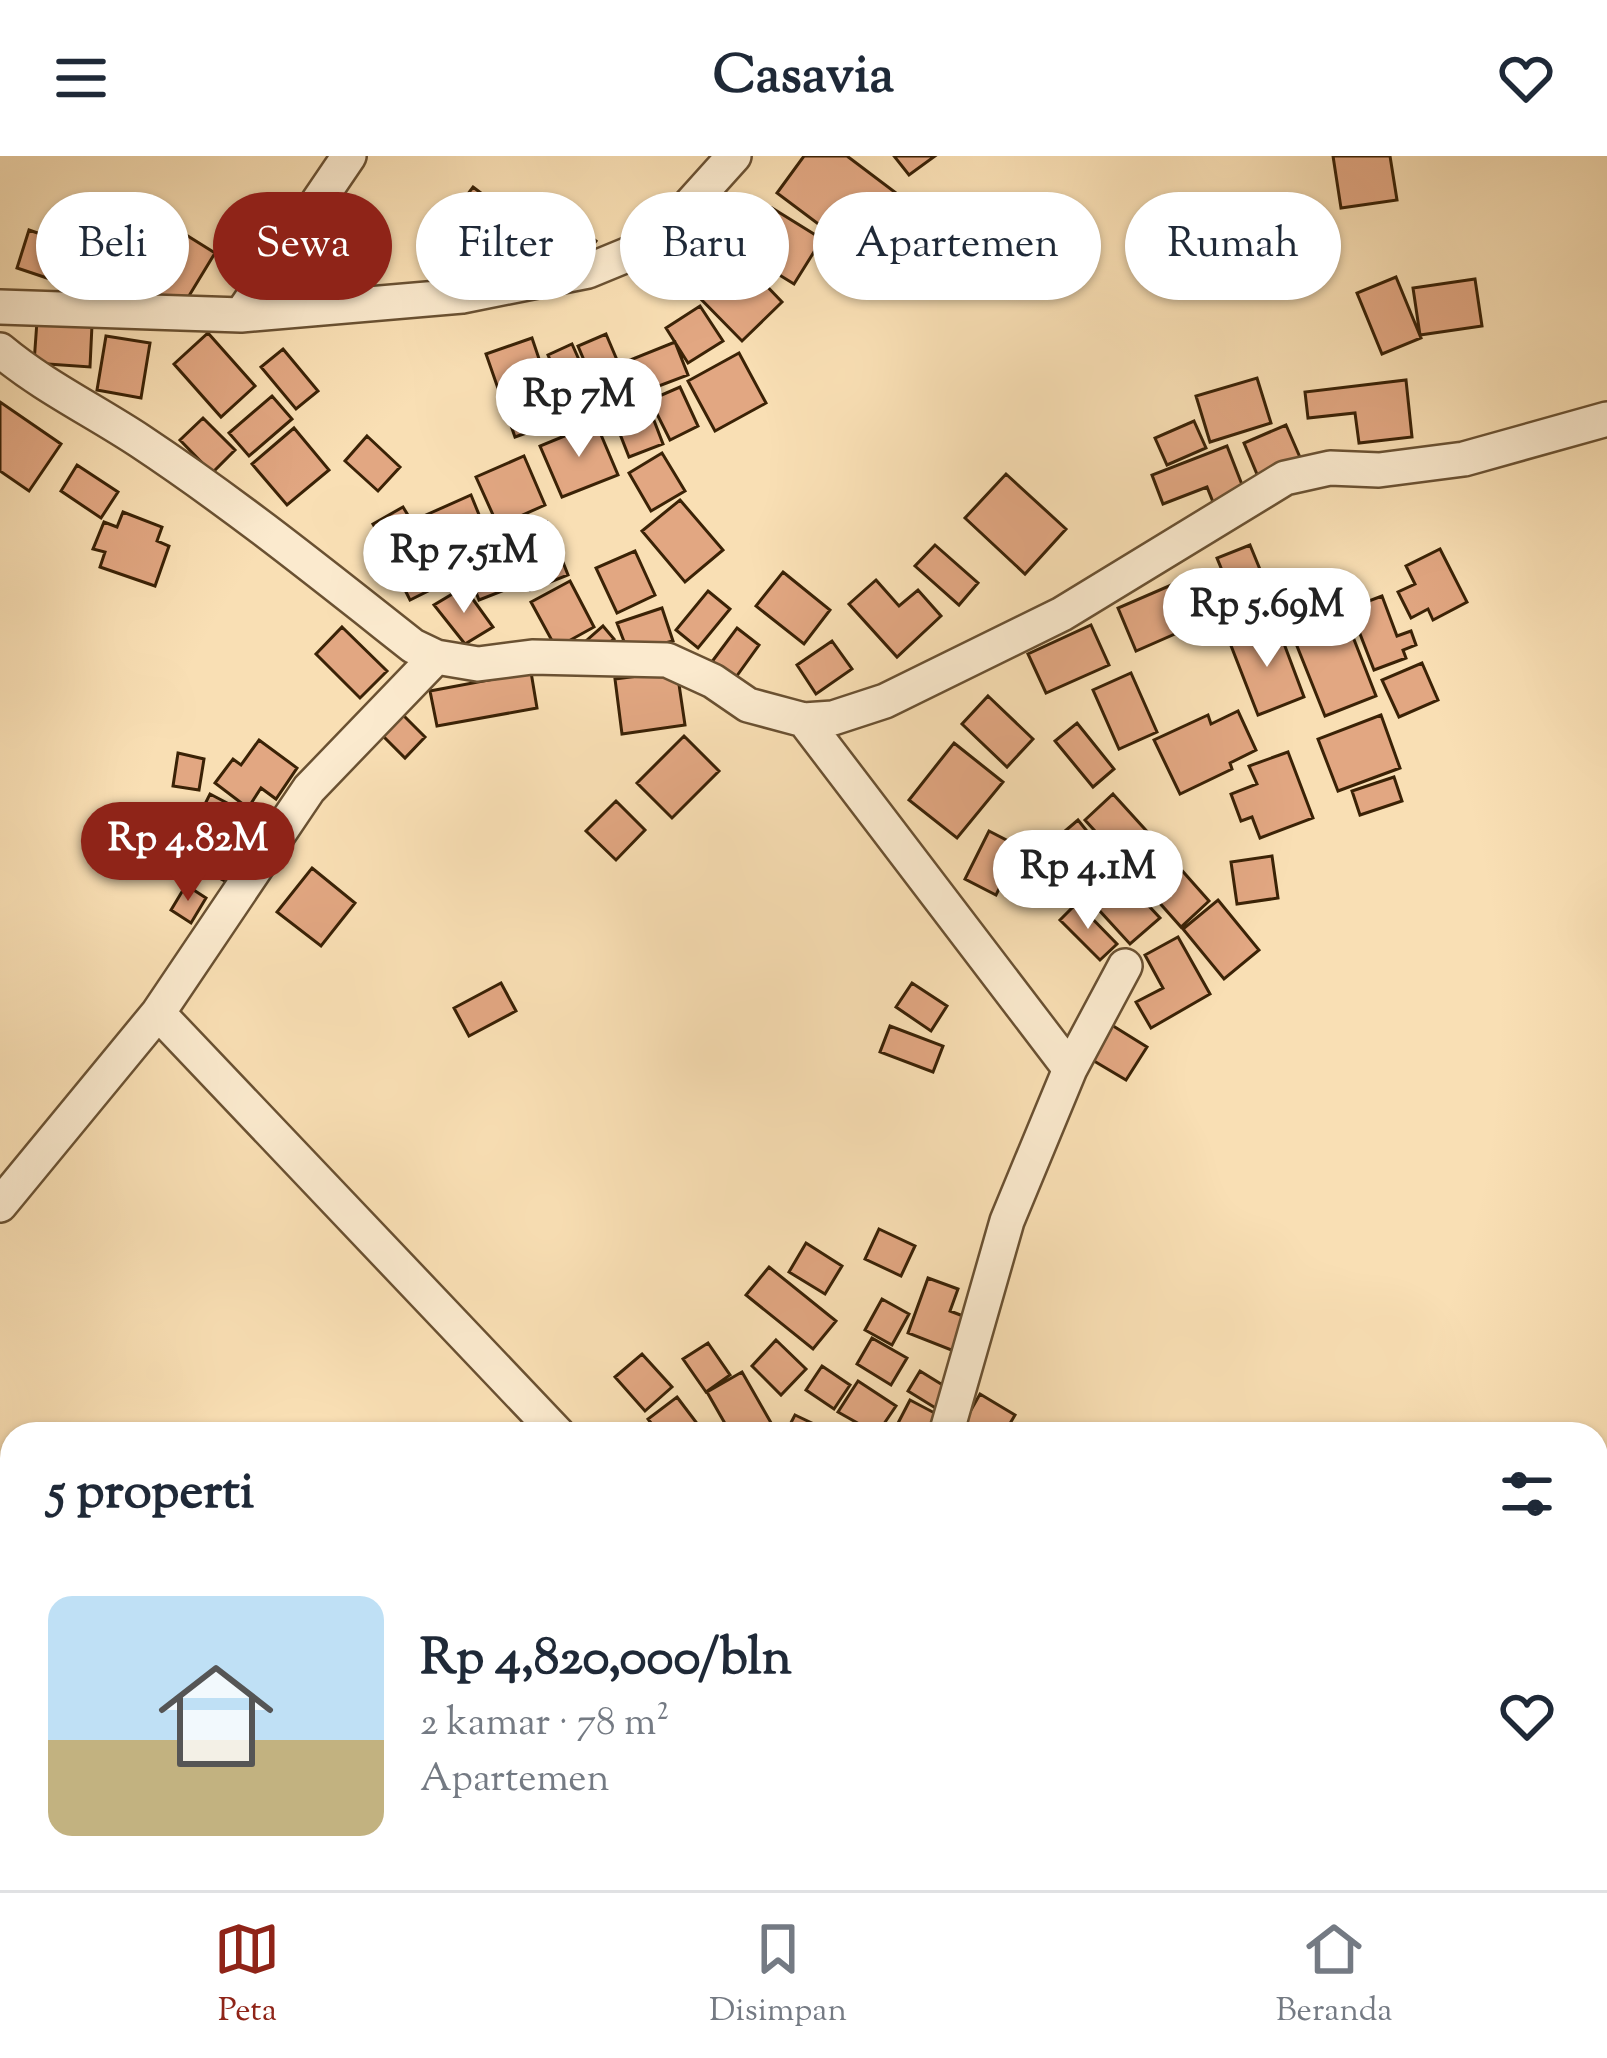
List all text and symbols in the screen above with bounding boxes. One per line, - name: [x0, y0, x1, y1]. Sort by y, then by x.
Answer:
- text: Casavia: [713, 39, 894, 117]
- icon: menu: [48, 45, 114, 111]
- icon: heart: [1493, 45, 1559, 111]
- chip: Beli: [36, 192, 189, 300]
- chip: Sewa: [213, 192, 392, 300]
- chip: Filter: [416, 192, 596, 300]
- chip: Baru: [620, 192, 789, 300]
- chip: Apartemen: [813, 192, 1101, 300]
- chip: Rumah: [1125, 192, 1341, 300]
- pin: Rp 7M: [495, 358, 663, 460]
- text: Rp 7M: [523, 369, 635, 425]
- pin: Rp 7.51M: [340, 514, 588, 616]
- text: Rp 7.51M: [390, 525, 538, 581]
- pin: Rp 5.69M: [1143, 568, 1391, 670]
- text: Rp 5.69M: [1190, 579, 1344, 635]
- pin: Rp 4.82M: [64, 802, 312, 904]
- text: Rp 4.82M: [108, 813, 268, 869]
- pin: Rp 4.1M: [977, 830, 1199, 932]
- text: Rp 4.1M: [1020, 841, 1156, 897]
- text: 5 properti: [48, 1458, 254, 1531]
- icon: filters: [1494, 1461, 1560, 1527]
- text: Rp 4,820,000/bln: [420, 1624, 792, 1697]
- icon: home: [144, 1644, 288, 1788]
- icon: heart: [1494, 1683, 1560, 1749]
- text: 2 kamar · 78 m²: [420, 1697, 669, 1753]
- text: Apartemen: [420, 1753, 610, 1809]
- tab: Peta: [214, 1916, 280, 2036]
- tab: Disimpan: [709, 1916, 847, 2036]
- tab: Beranda: [1276, 1916, 1393, 2036]

